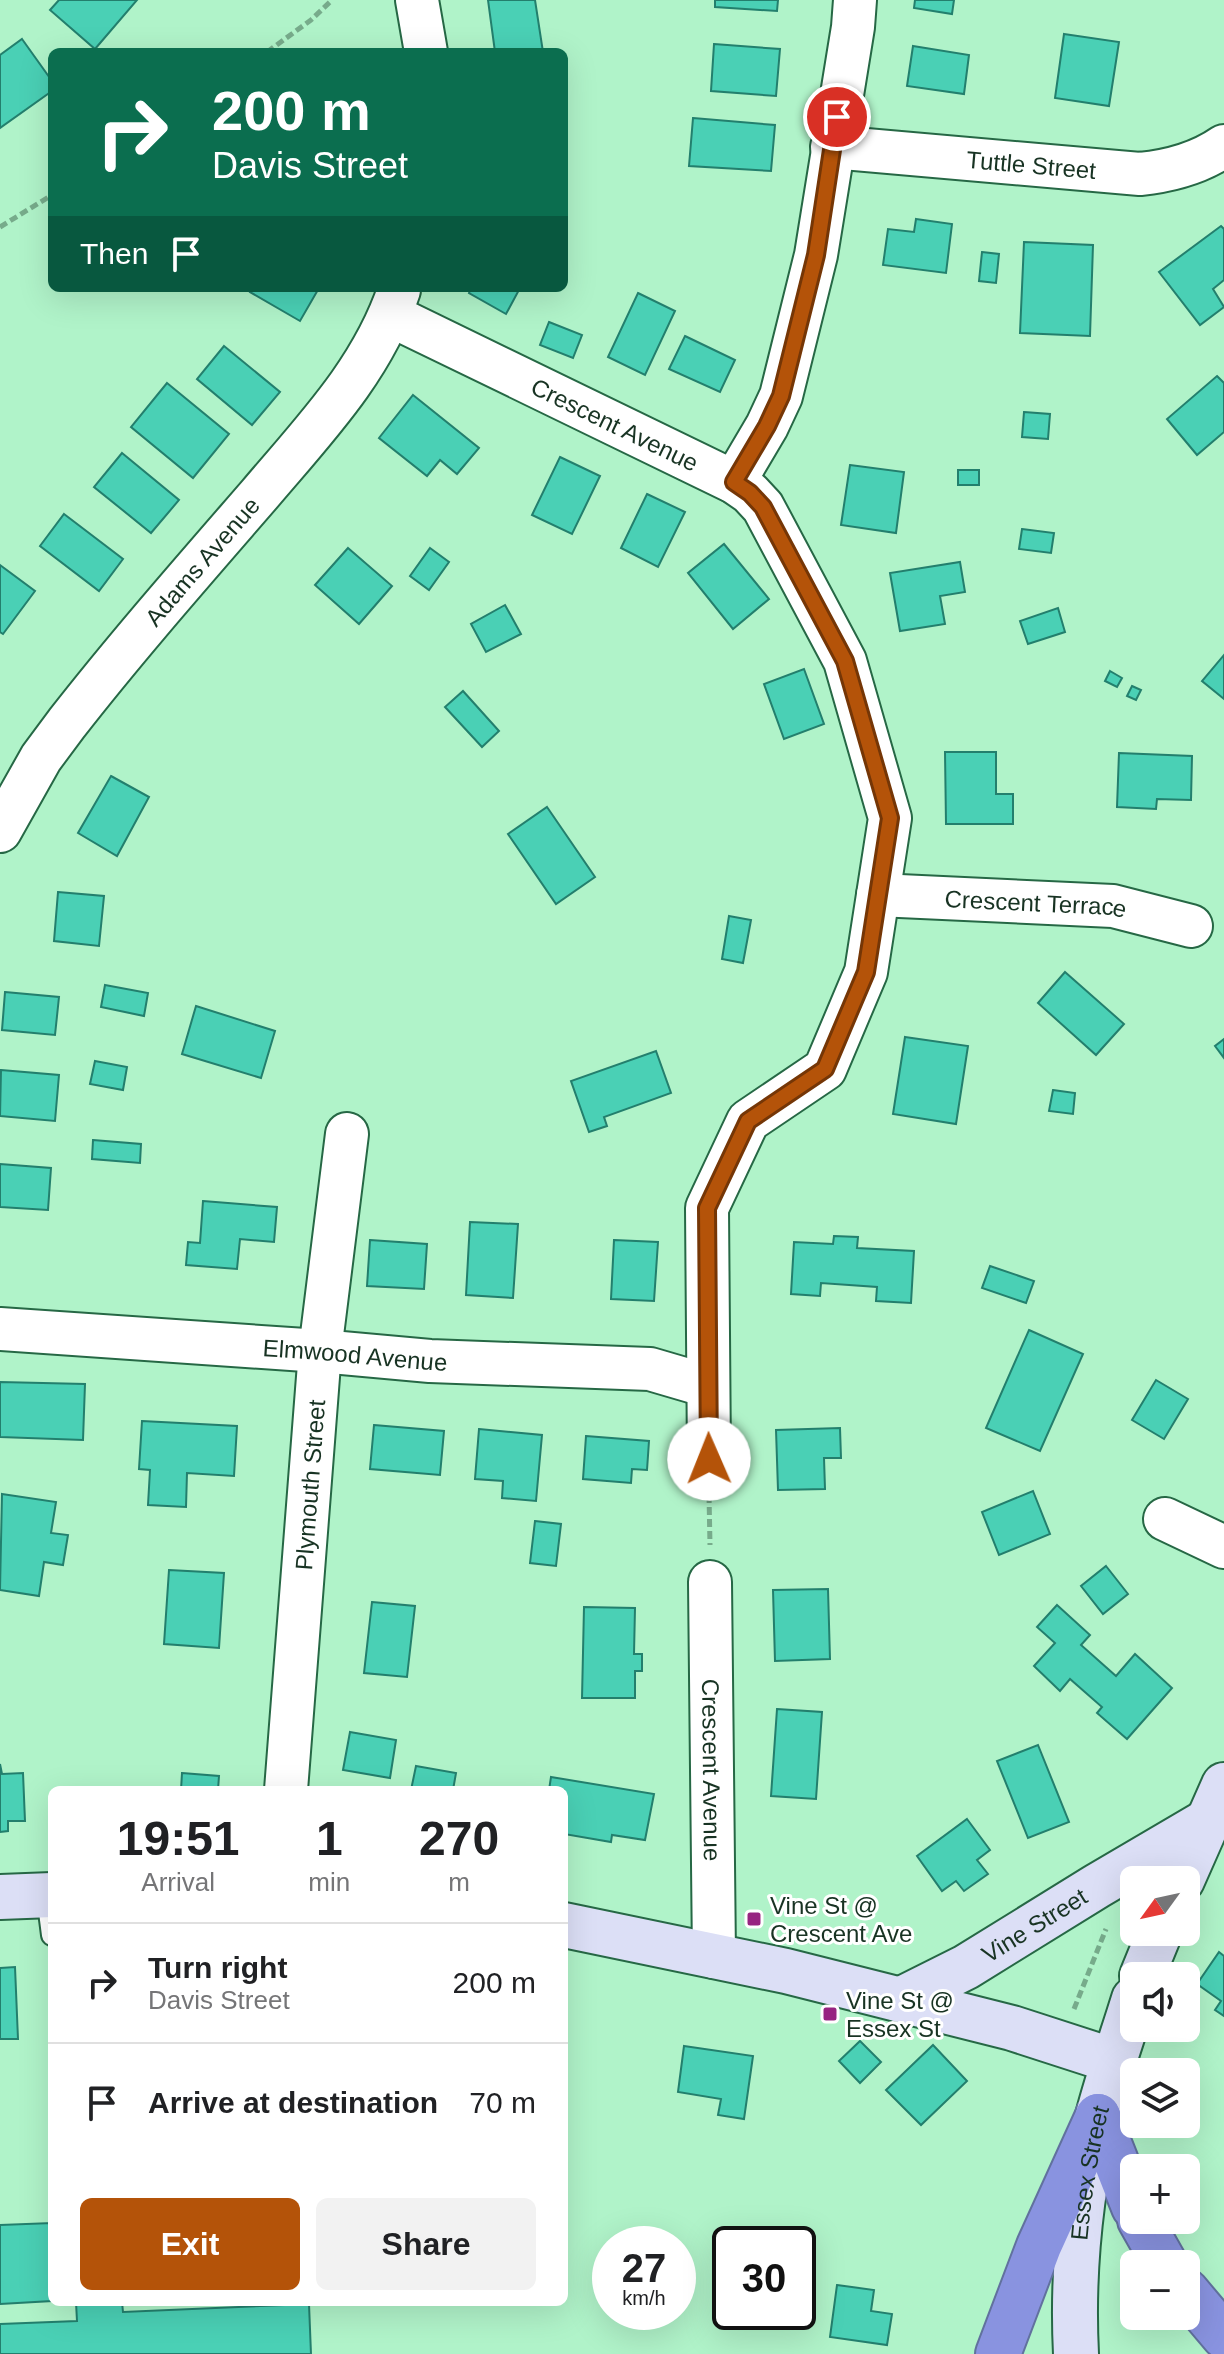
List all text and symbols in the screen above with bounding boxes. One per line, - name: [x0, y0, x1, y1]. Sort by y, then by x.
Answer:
- text: 200 m: [212, 79, 371, 142]
- icon: right: [80, 80, 184, 184]
- pin: [803, 83, 871, 151]
- icon: arrive: [815, 95, 859, 139]
- text: Davis Street: [212, 145, 408, 186]
- street label: Tuttle Street: [965, 145, 1097, 184]
- icon: arrive: [164, 232, 208, 276]
- text: Then: [80, 237, 148, 270]
- street label: Crescent Avenue: [527, 372, 703, 476]
- street label: Adams Avenue: [139, 491, 265, 631]
- street label: Crescent Terrace: [944, 885, 1130, 923]
- street label: Elmwood Avenue: [262, 1334, 448, 1375]
- street label: Plymouth Street: [290, 1398, 330, 1571]
- position arrow: [667, 1417, 751, 1501]
- street label: Crescent Avenue: [698, 1679, 726, 1861]
- text: 19:51: [117, 1812, 240, 1865]
- text: 1: [316, 1812, 343, 1865]
- text: 270: [419, 1812, 499, 1865]
- north arrow: [1120, 1866, 1200, 1946]
- map controls: [1120, 1866, 1200, 2330]
- text: Arrival: [141, 1867, 215, 1897]
- text: min: [308, 1867, 350, 1897]
- text: m: [448, 1867, 470, 1897]
- street label: Vine Street: [977, 1882, 1092, 1967]
- place label: Vine St @ Crescent Ave: [770, 1892, 912, 1947]
- marker: Vine St @ Crescent Ave: [745, 1910, 763, 1928]
- text: Turn right: [148, 1951, 287, 1984]
- icon: right: [80, 1961, 124, 2005]
- button: sound: [1120, 1962, 1200, 2042]
- text: 200 m: [453, 1966, 536, 1999]
- text: Davis Street: [148, 1985, 290, 2015]
- place label: Vine St @ Essex St: [846, 1987, 954, 2042]
- marker: Vine St @ Essex St: [821, 2005, 839, 2023]
- button: layers: [1120, 2058, 1200, 2138]
- icon: arrive: [80, 2081, 124, 2125]
- text: Arrive at destination: [148, 2086, 438, 2119]
- text: 70 m: [469, 2086, 536, 2119]
- street label: Essex Street: [1065, 2102, 1114, 2241]
- button: +: [1120, 2154, 1200, 2234]
- button: Exit: [80, 2198, 300, 2290]
- button: Share: [316, 2198, 536, 2290]
- speed limit sign: 30: [712, 2226, 816, 2330]
- text: 27: [622, 2246, 666, 2290]
- button: −: [1120, 2250, 1200, 2330]
- text: km/h: [622, 2287, 666, 2309]

